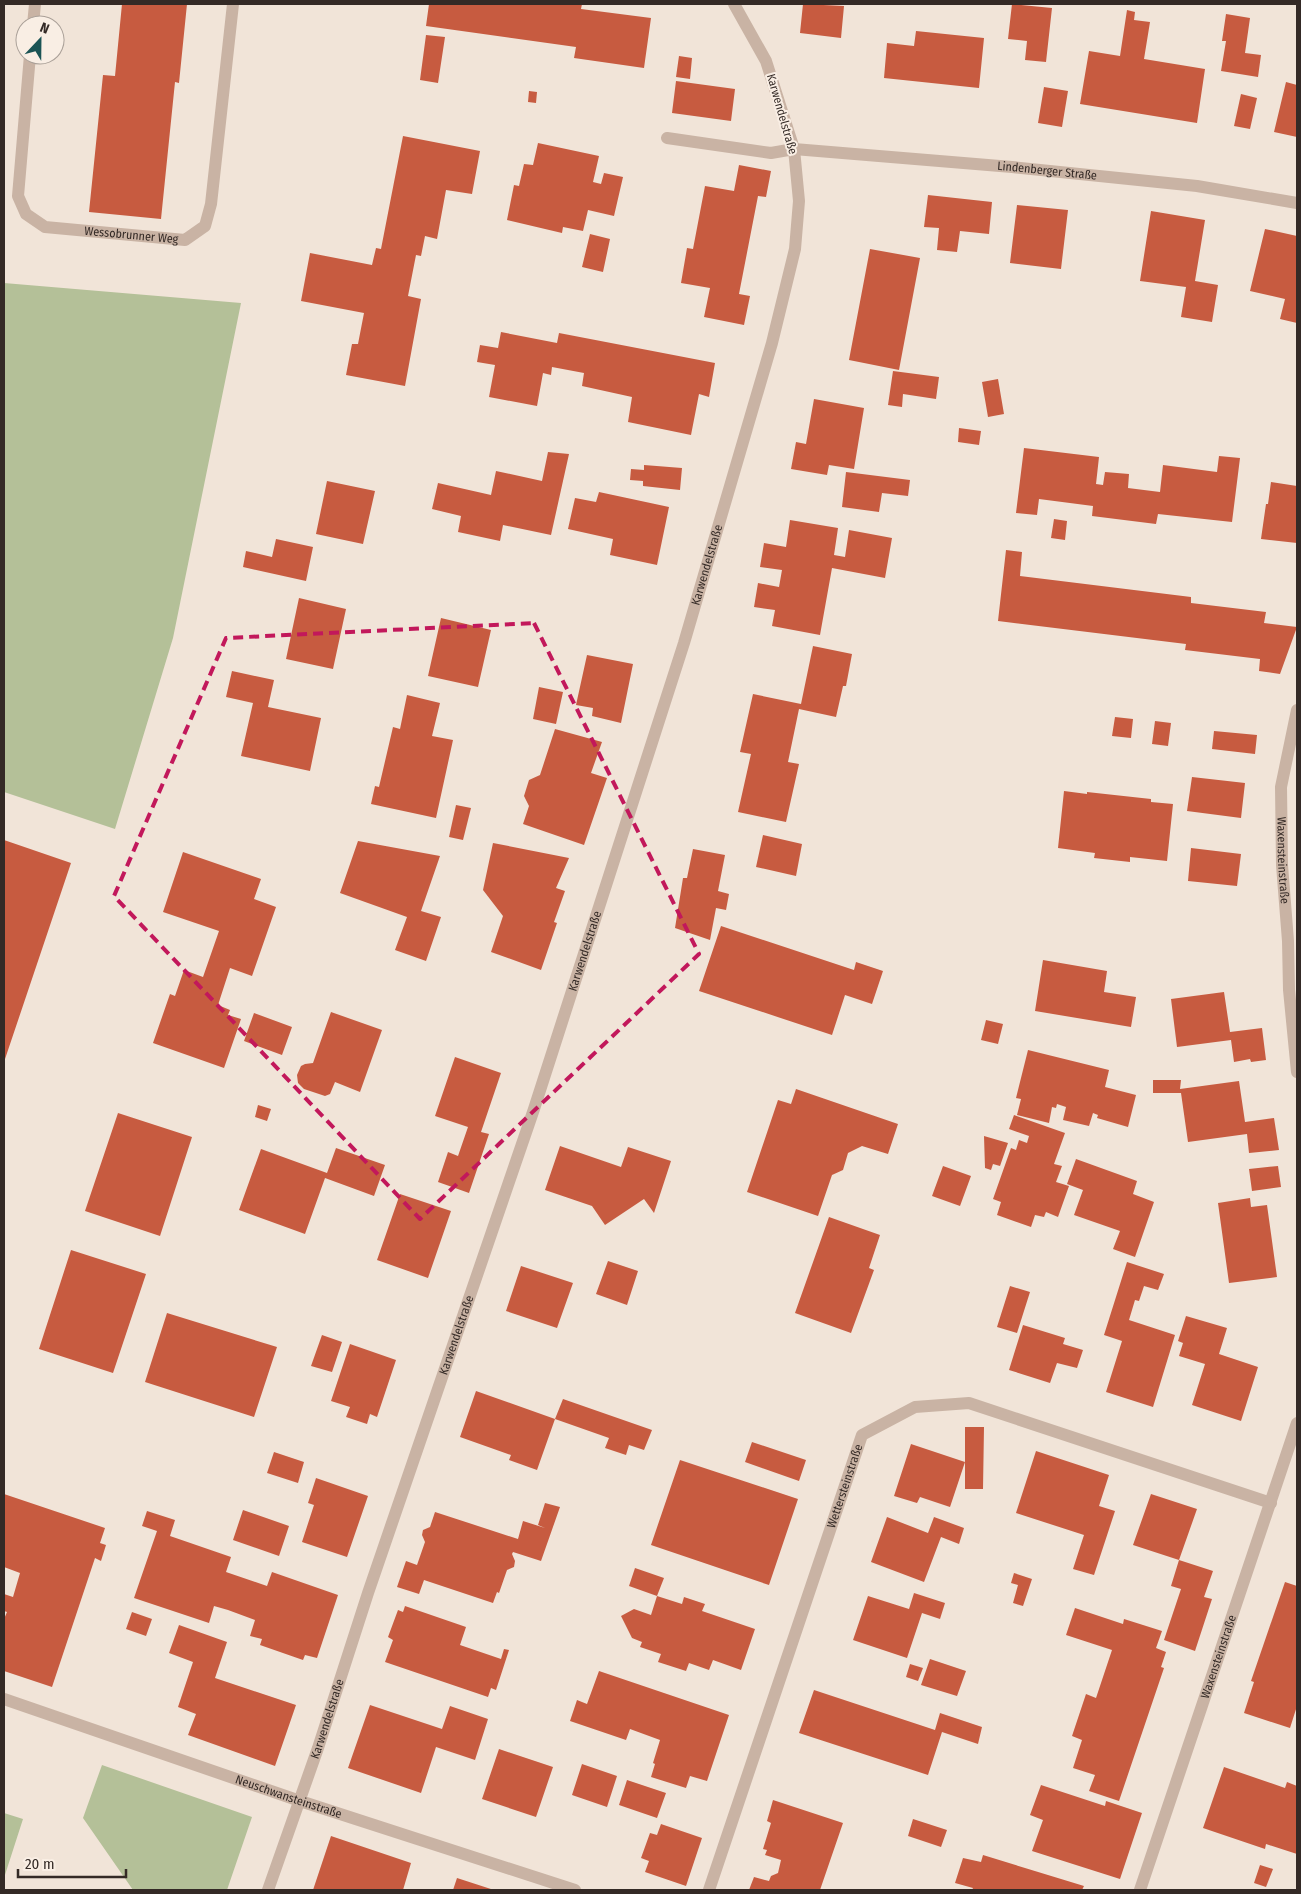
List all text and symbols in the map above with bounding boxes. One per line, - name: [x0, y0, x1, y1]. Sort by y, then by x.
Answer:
- north arrow: [15, 15, 65, 65]
- text: N: [38, 19, 52, 38]
- street label: Karwendelstraße: [764, 72, 800, 156]
- street label: Lindenberger Straße: [997, 159, 1098, 183]
- street label: Wessobrunner Weg: [84, 224, 179, 246]
- street label: Karwendelstraße: [688, 523, 725, 607]
- street label: Waxensteinstraße: [1274, 817, 1292, 904]
- street label: Karwendelstraße: [565, 909, 604, 993]
- street label: Karwendelstraße: [436, 1293, 477, 1377]
- street label: Wettersteinstraße: [824, 1442, 865, 1530]
- street label: Waxensteinstraße: [1198, 1613, 1239, 1700]
- street label: Karwendelstraße: [308, 1677, 347, 1761]
- street label: Neuschwansteinstraße: [234, 1772, 344, 1821]
- scale bar: [18, 1846, 125, 1878]
- text: 20 m: [25, 1855, 55, 1873]

